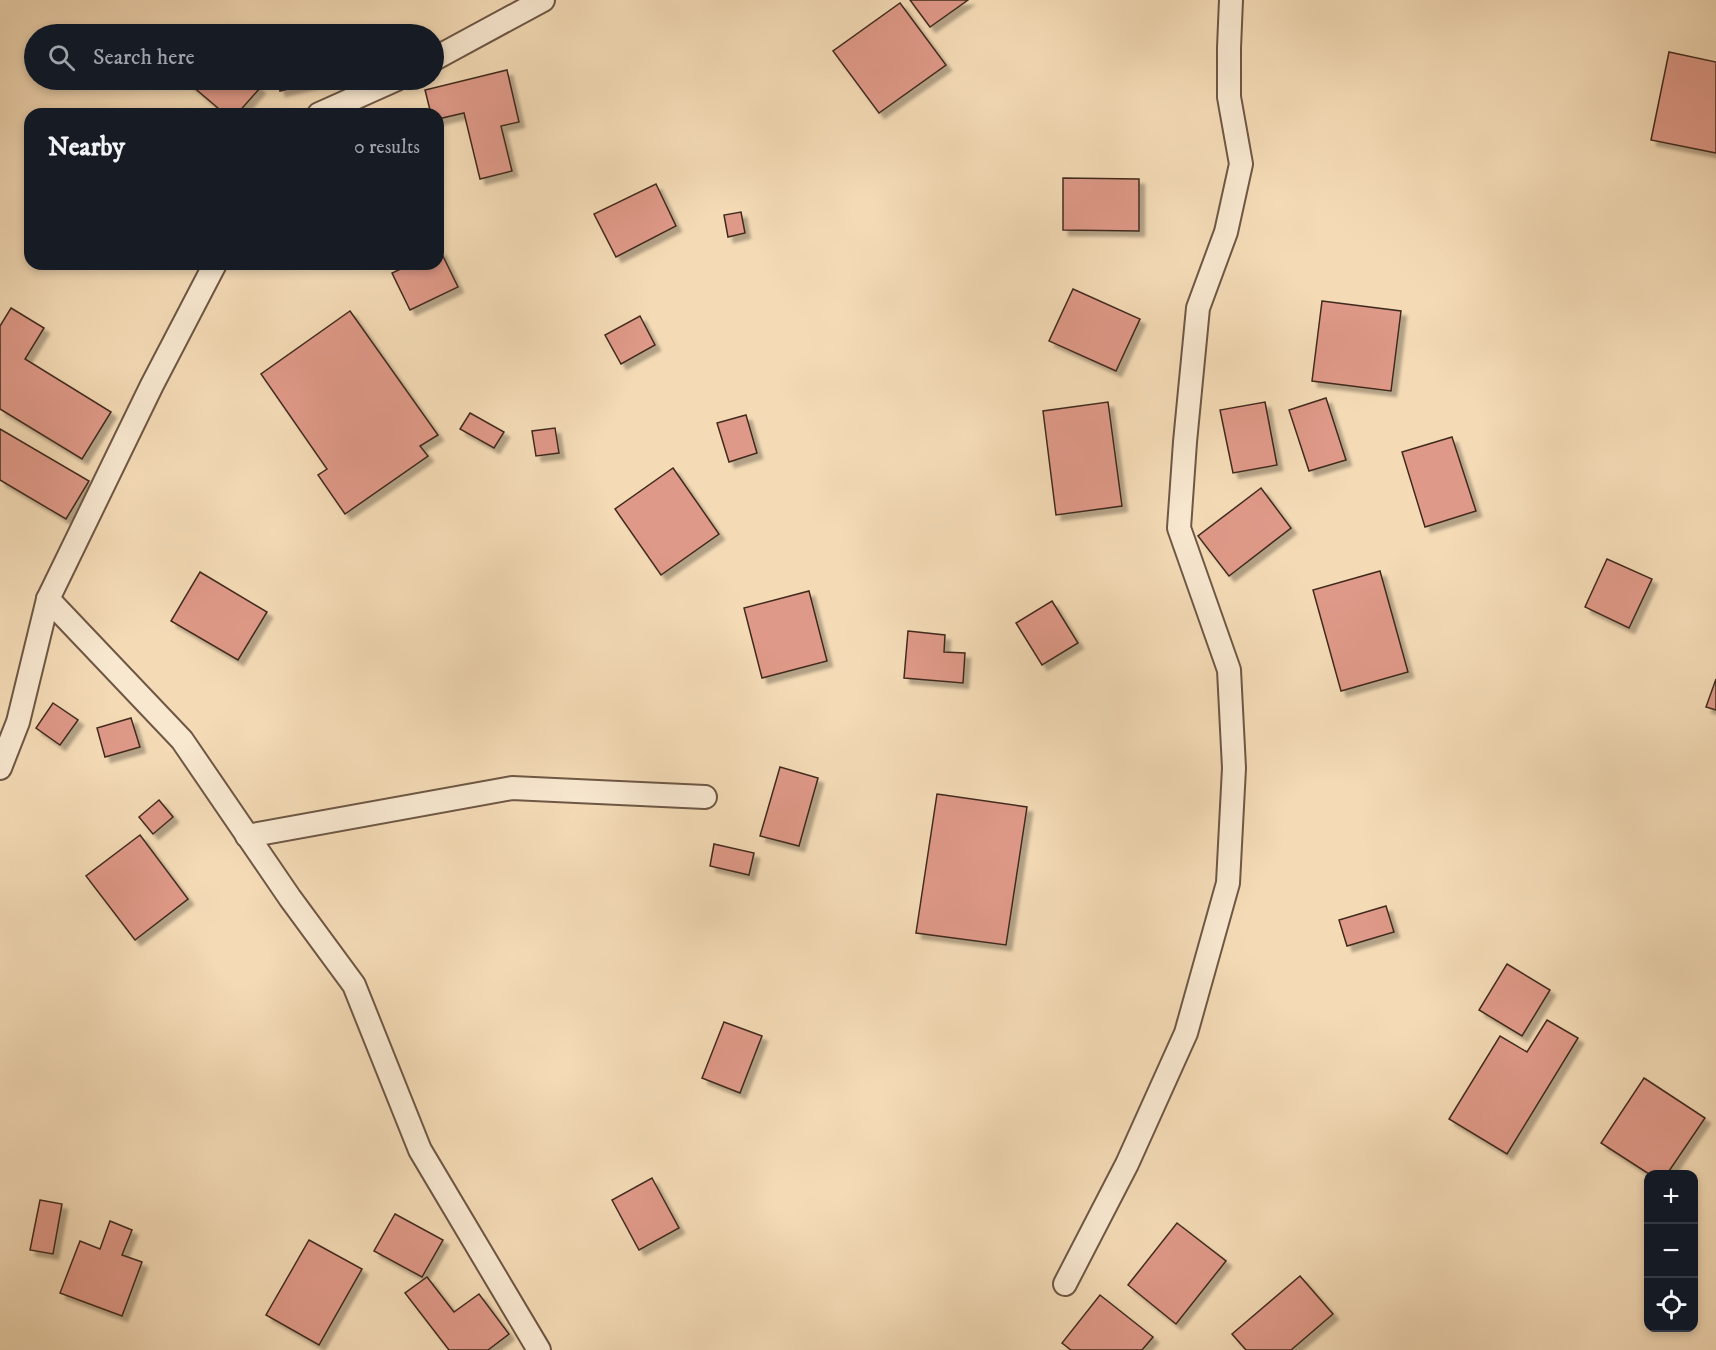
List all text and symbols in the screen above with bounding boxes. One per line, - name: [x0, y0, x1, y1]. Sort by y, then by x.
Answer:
- search box: [24, 24, 444, 90]
- icon: search: [45, 41, 78, 74]
- text: Search here: [93, 44, 195, 71]
- text: Nearby: [48, 131, 125, 164]
- text: 0 results: [354, 135, 420, 160]
- map controls: [1644, 1170, 1698, 1332]
- button: +: [1644, 1170, 1698, 1224]
- button: −: [1644, 1224, 1698, 1278]
- button: locate: [1644, 1278, 1698, 1332]

